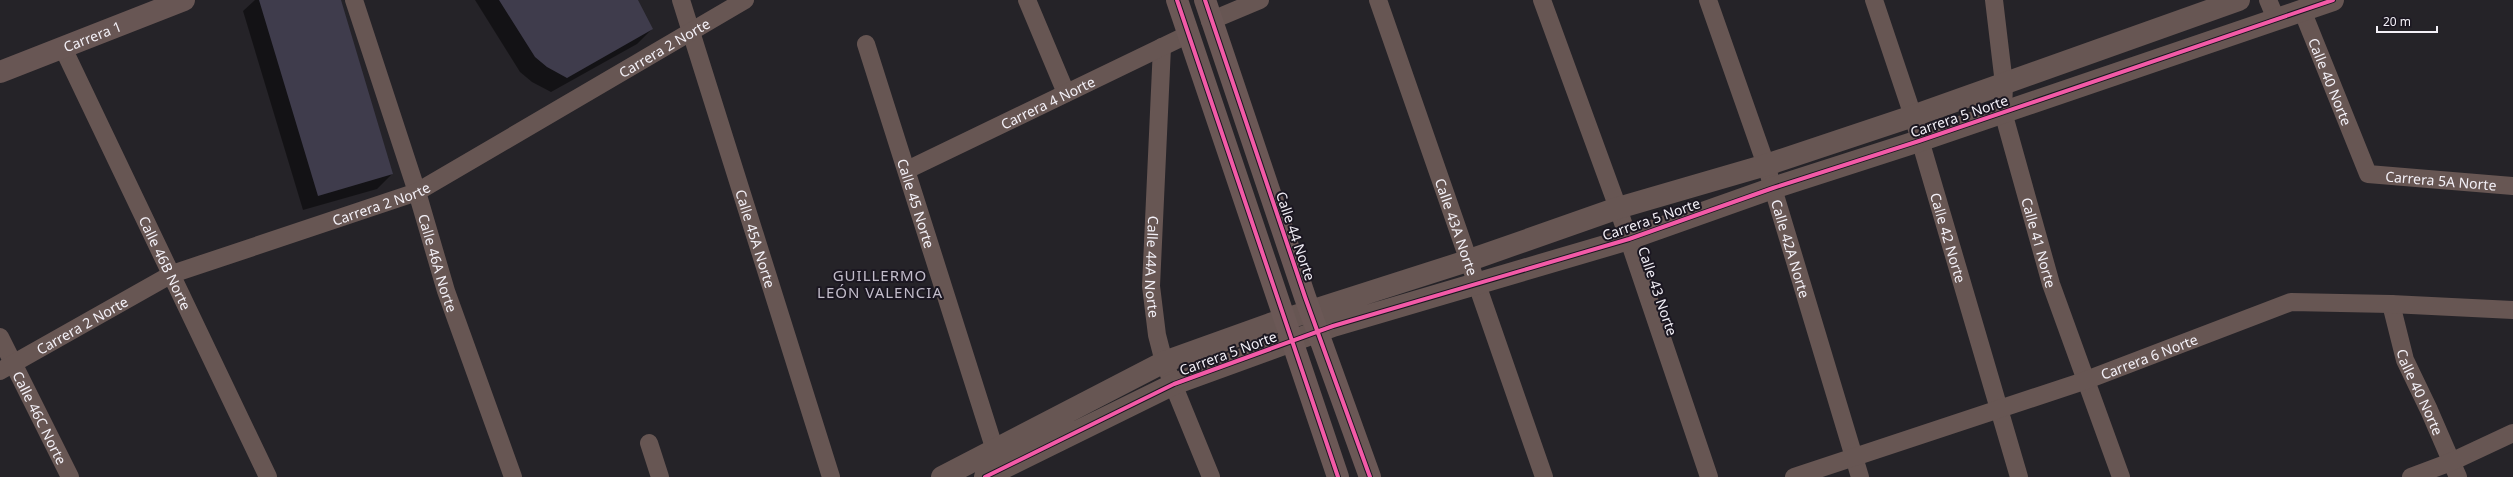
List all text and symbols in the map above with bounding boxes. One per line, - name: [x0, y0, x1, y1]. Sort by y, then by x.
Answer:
- scale bar: [2377, 8, 2437, 34]
- street label: Carrera 2 Norte: [615, 13, 713, 82]
- text: 20 m: [2383, 13, 2411, 30]
- street label: Carrera 1: [60, 16, 124, 56]
- street label: Calle 40 Norte: [2305, 35, 2357, 128]
- street label: Carrera 4 Norte: [997, 71, 1098, 133]
- street label: Carrera 5 Norte: [1908, 90, 2011, 142]
- street label: Calle 45 Norte: [893, 156, 940, 250]
- street label: Carrera 5A Norte: [2385, 166, 2497, 194]
- street label: Calle 43A Norte: [1431, 175, 1483, 278]
- street label: Carrera 2 Norte: [330, 177, 433, 229]
- street label: Calle 45A Norte: [732, 187, 780, 290]
- street label: Calle 44 Norte: [1272, 189, 1320, 283]
- street label: Calle 42 Norte: [1926, 190, 1971, 285]
- street label: Carrera 5 Norte: [1600, 193, 1703, 245]
- street label: Calle 41 Norte: [2018, 195, 2061, 290]
- street label: Calle 42A Norte: [1767, 197, 1815, 300]
- street label: Calle 46A Norte: [414, 211, 462, 315]
- street label: Calle 46B Norte: [135, 213, 196, 313]
- street label: Calle 44A Norte: [1141, 215, 1164, 319]
- street label: Calle 43 Norte: [1634, 244, 1682, 338]
- district label: GUILLERMO LEÓN VALENCIA: [817, 265, 943, 302]
- street label: Carrera 2 Norte: [33, 291, 131, 358]
- street label: Carrera 5 Norte: [1177, 327, 1279, 379]
- street label: Carrera 6 Norte: [2098, 329, 2200, 383]
- street label: Calle 40 Norte: [2393, 347, 2448, 438]
- street label: Calle 46C Norte: [9, 368, 72, 467]

